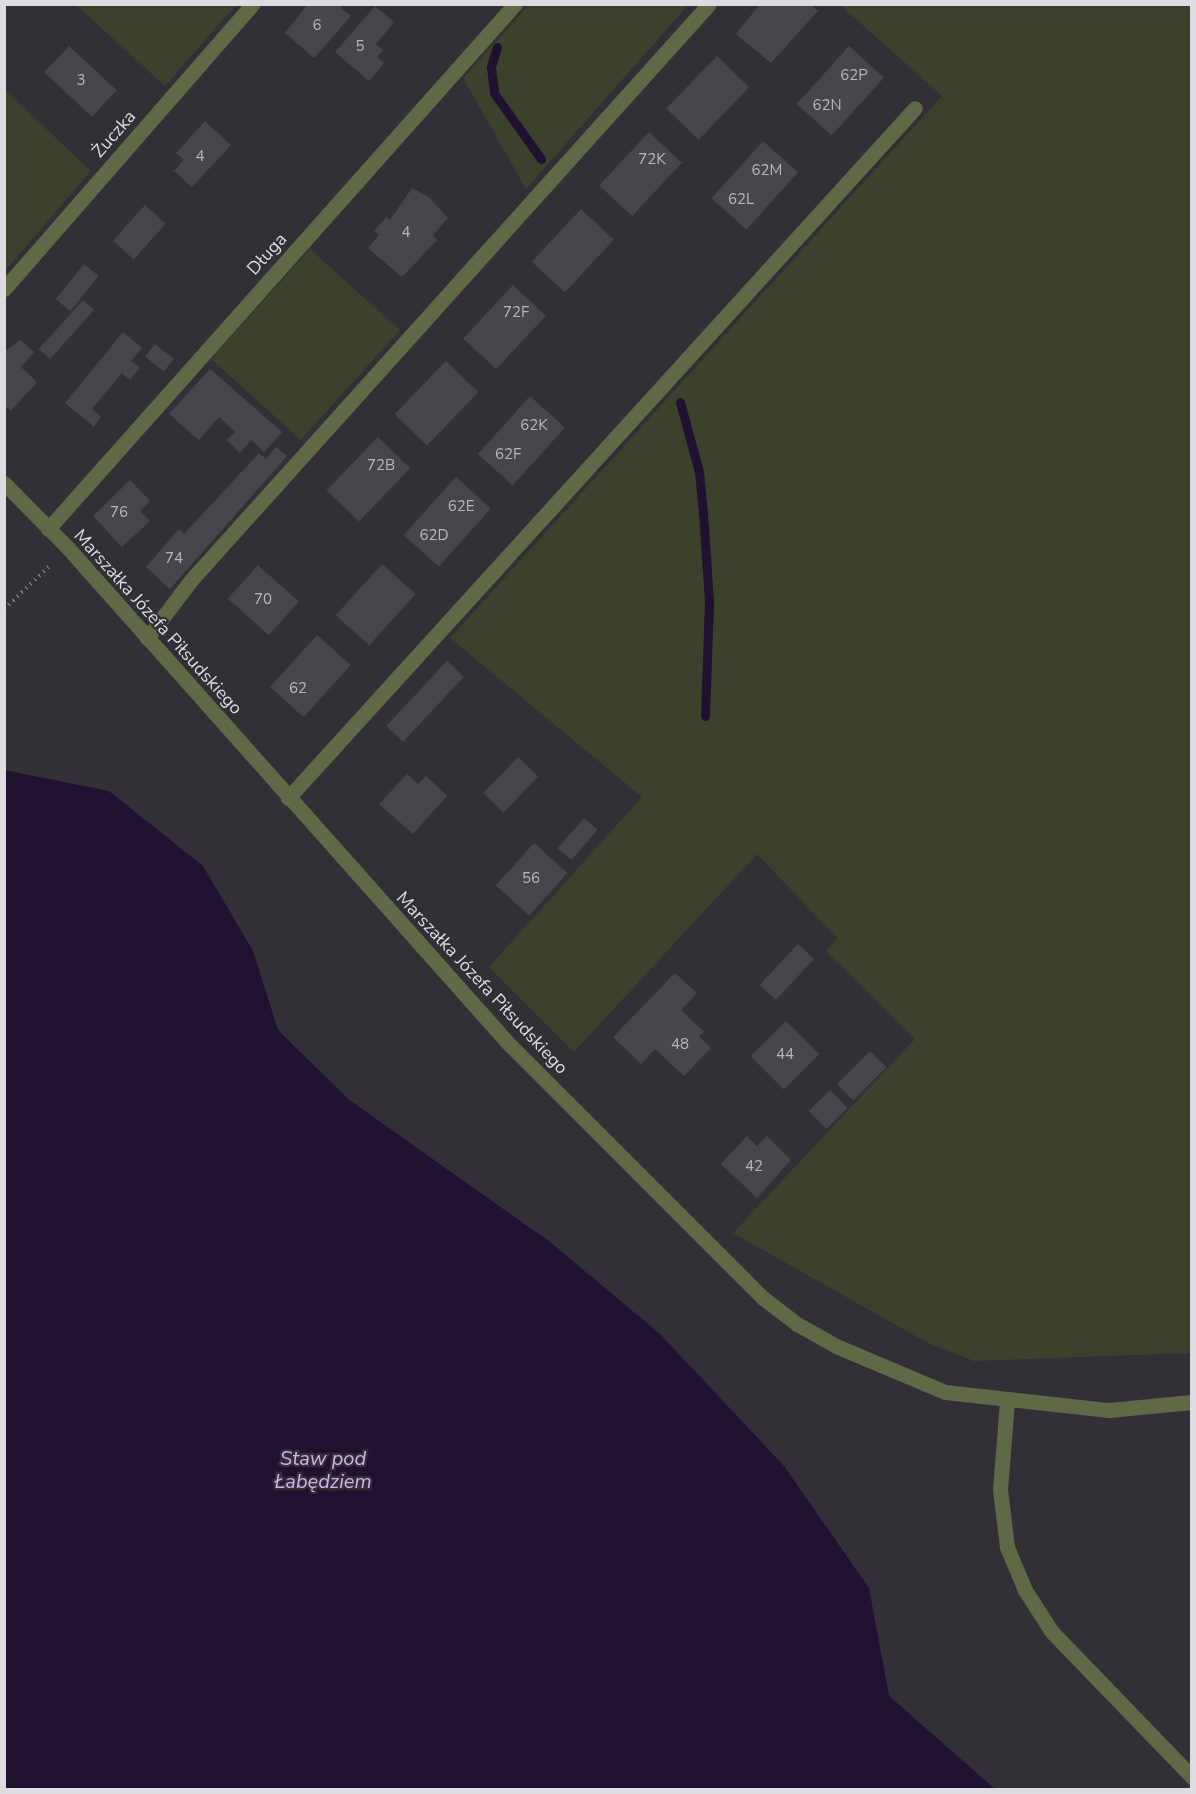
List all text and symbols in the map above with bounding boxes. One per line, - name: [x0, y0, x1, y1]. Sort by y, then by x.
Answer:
- house number: 6: [313, 17, 321, 35]
- house number: 5: [356, 38, 364, 56]
- house number: 62P: [840, 67, 868, 85]
- house number: 3: [77, 72, 85, 90]
- house number: 62N: [812, 97, 842, 115]
- street label: Żuczka: [88, 106, 140, 162]
- house number: 4: [196, 148, 204, 166]
- house number: 72K: [638, 151, 666, 169]
- house number: 62M: [752, 162, 782, 180]
- house number: 62L: [728, 191, 754, 209]
- house number: 4: [402, 224, 410, 242]
- street label: Długa: [243, 229, 291, 279]
- house number: 72F: [503, 304, 529, 322]
- house number: 62K: [520, 417, 548, 435]
- house number: 62F: [495, 446, 521, 464]
- house number: 72B: [367, 457, 395, 475]
- house number: 62E: [448, 498, 474, 516]
- house number: 76: [110, 504, 128, 522]
- street label: Marszałka Józefa Piłsudskiego: [69, 525, 247, 719]
- house number: 62D: [419, 527, 449, 545]
- house number: 74: [165, 550, 183, 568]
- house number: 70: [254, 591, 272, 609]
- house number: 62: [289, 680, 307, 698]
- house number: 56: [522, 870, 540, 888]
- street label: Marszałka Józefa Piłsudskiego: [392, 887, 572, 1079]
- house number: 48: [671, 1036, 689, 1054]
- house number: 44: [776, 1046, 794, 1064]
- house number: 42: [745, 1158, 763, 1176]
- water label: Staw pod Łabędziem: [274, 1446, 372, 1493]

